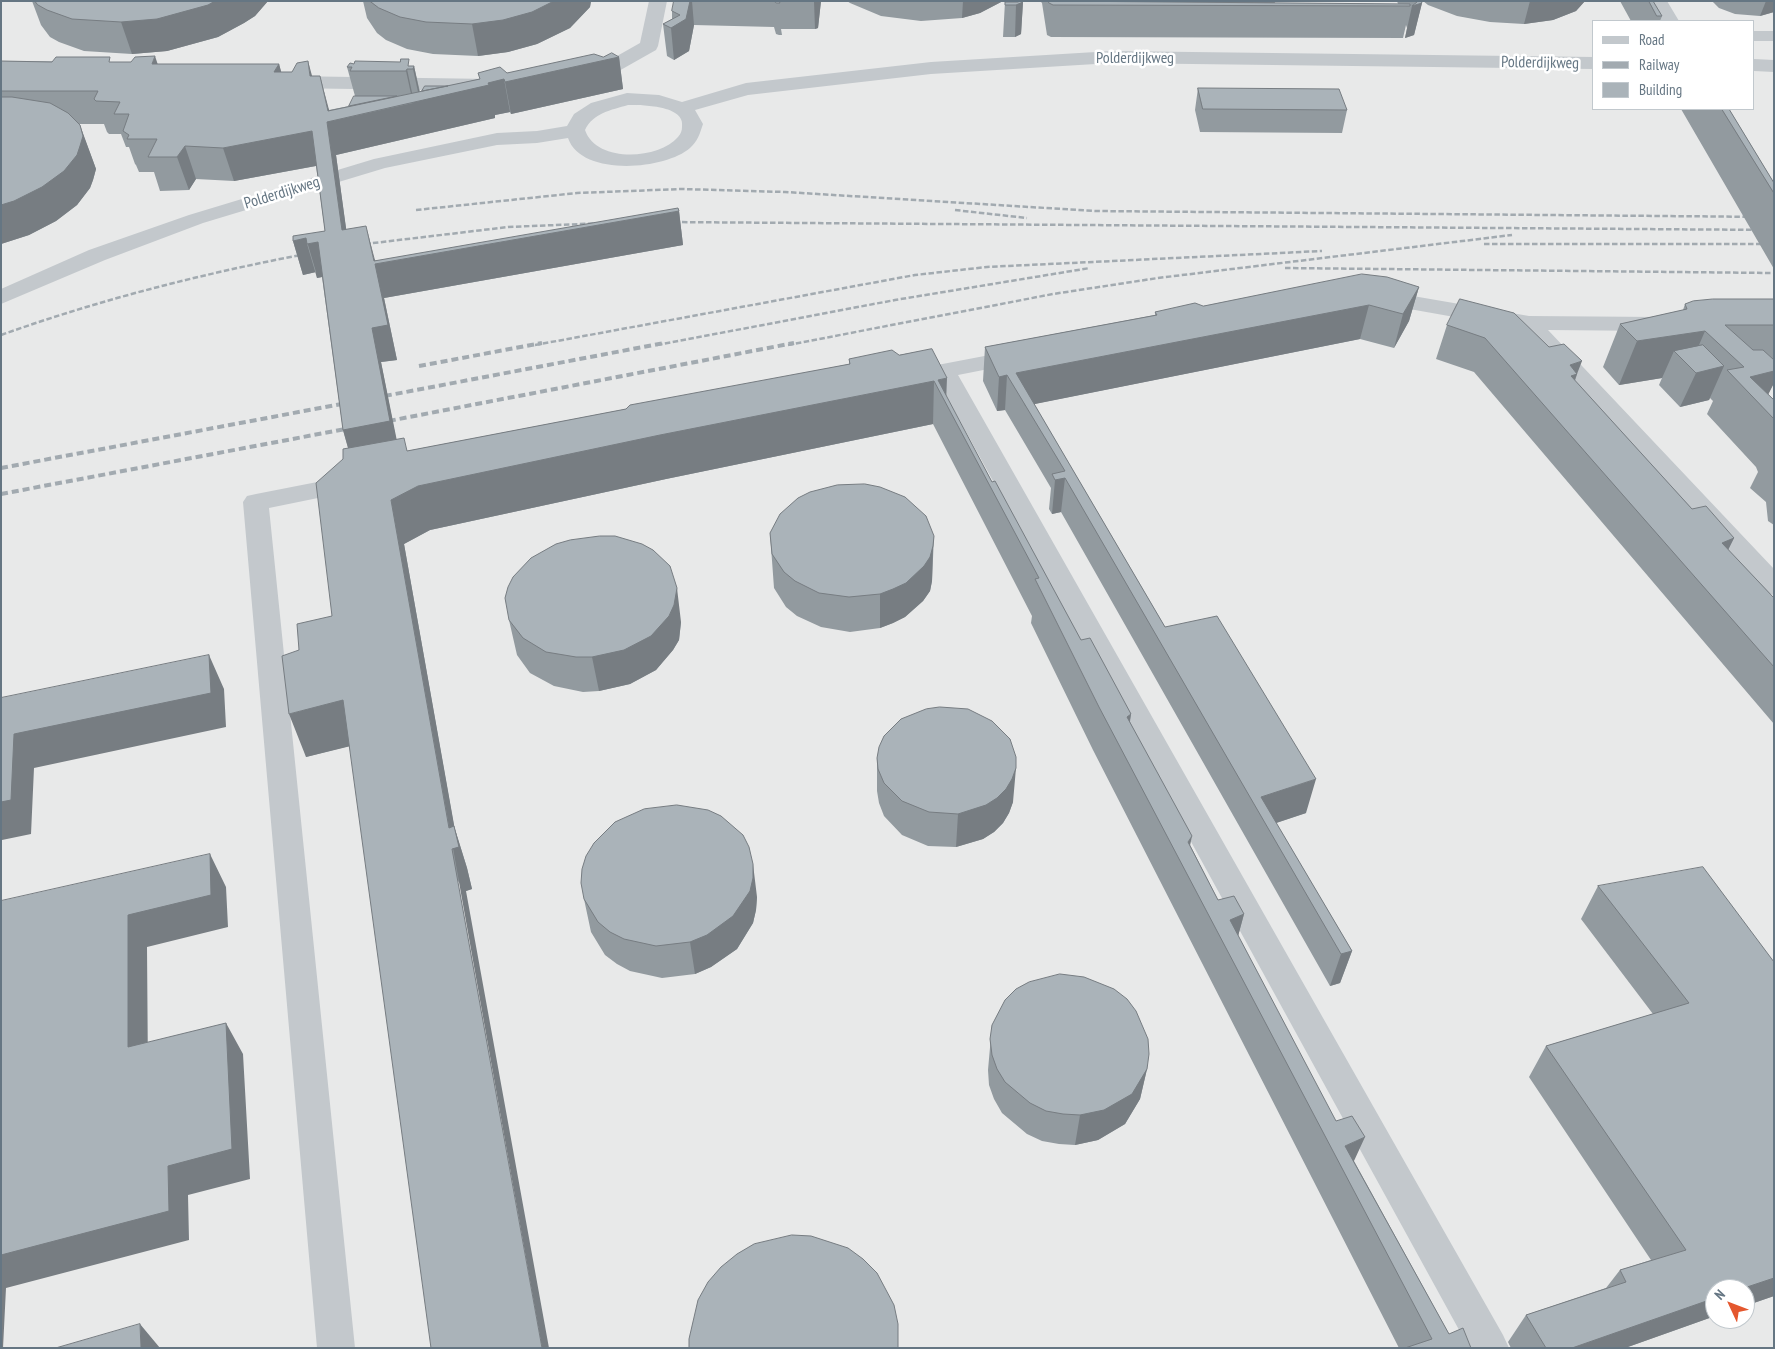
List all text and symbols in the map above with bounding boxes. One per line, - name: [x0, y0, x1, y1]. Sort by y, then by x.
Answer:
- legend: [1592, 20, 1755, 110]
- text: Road: [1639, 30, 1665, 49]
- street label: Polderdijkweg: [1096, 48, 1174, 68]
- street label: Polderdijkweg: [1501, 53, 1579, 73]
- text: Railway: [1639, 55, 1679, 74]
- text: Building: [1639, 80, 1682, 99]
- street label: Polderdijkweg: [242, 172, 322, 214]
- north arrow: [1705, 1279, 1755, 1329]
- text: N: [1711, 1286, 1729, 1303]

